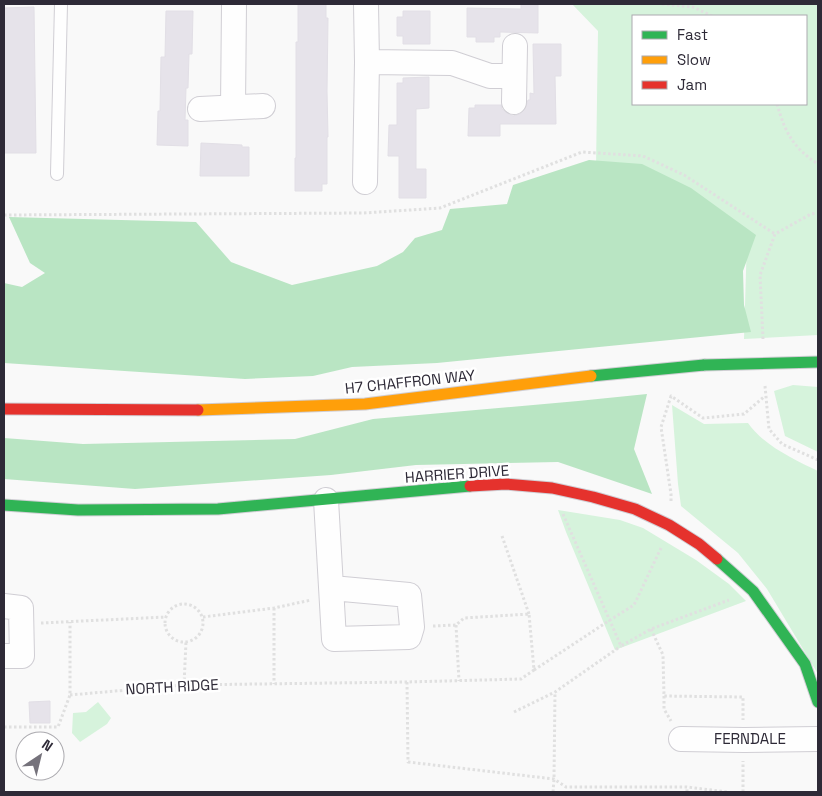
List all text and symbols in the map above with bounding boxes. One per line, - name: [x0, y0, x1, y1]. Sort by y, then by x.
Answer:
- legend: [632, 15, 807, 105]
- text: Fast: [677, 25, 708, 44]
- text: Slow: [677, 50, 711, 69]
- text: Jam: [677, 75, 707, 94]
- street label: H7 CHAFFRON WAY: [344, 365, 476, 398]
- street label: HARRIER DRIVE: [404, 460, 510, 487]
- street label: NORTH RIDGE: [125, 675, 219, 698]
- street label: FERNDALE: [714, 729, 786, 748]
- north arrow: [15, 731, 65, 781]
- text: N: [38, 735, 56, 755]

